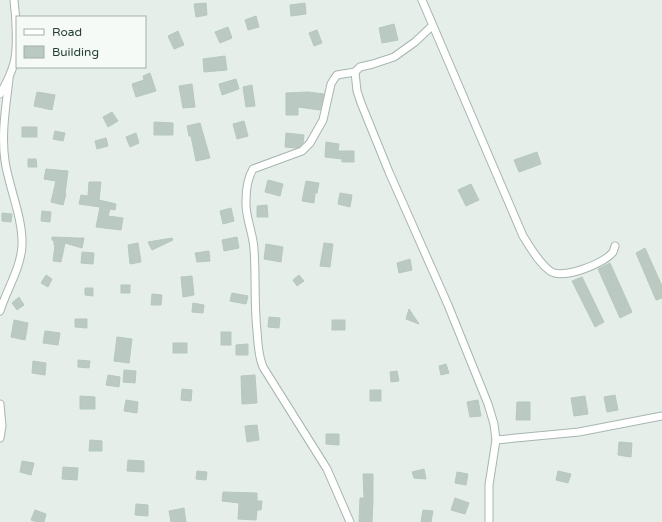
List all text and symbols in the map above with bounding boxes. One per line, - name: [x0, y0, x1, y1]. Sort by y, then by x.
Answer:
- legend: [16, 16, 146, 68]
- text: Road: [52, 25, 82, 39]
- text: Building: [52, 45, 99, 59]

